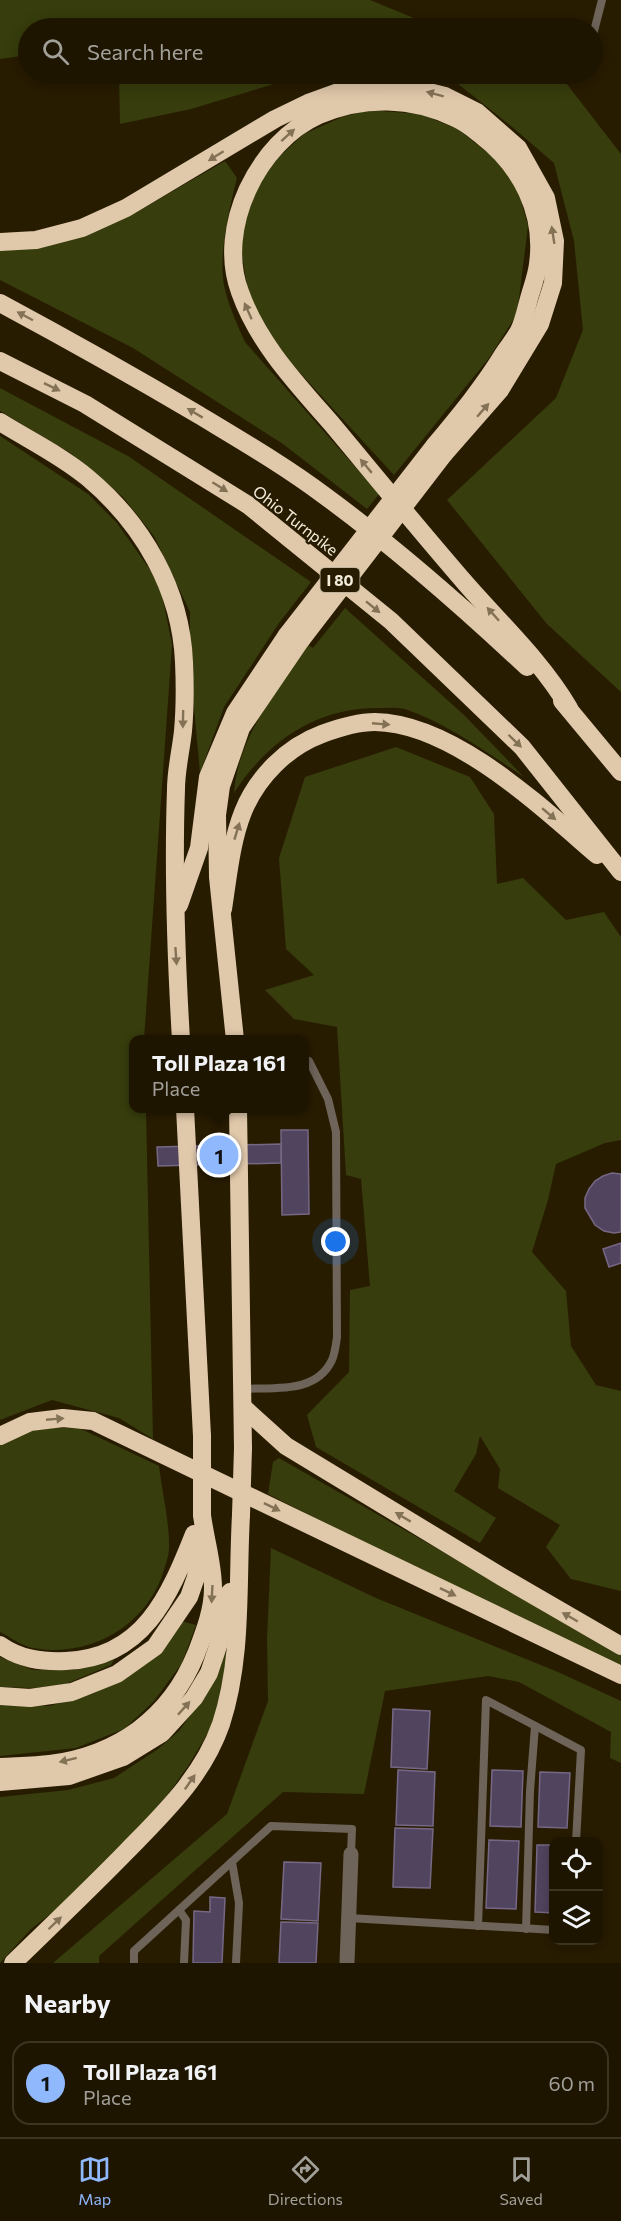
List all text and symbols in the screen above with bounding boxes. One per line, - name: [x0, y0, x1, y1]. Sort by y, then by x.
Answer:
- search box: [18, 18, 603, 84]
- icon: search: [39, 35, 72, 68]
- text: Search here: [87, 38, 203, 65]
- one-way arrow: [426, 88, 444, 98]
- one-way arrow: [281, 128, 296, 142]
- one-way arrow: [208, 150, 224, 161]
- one-way arrow: [549, 225, 558, 244]
- one-way arrow: [244, 303, 253, 320]
- one-way arrow: [16, 312, 34, 322]
- one-way arrow: [44, 383, 61, 392]
- one-way arrow: [476, 403, 489, 418]
- one-way arrow: [187, 407, 203, 418]
- one-way arrow: [360, 458, 373, 473]
- street label: Ohio Turnpike: [250, 481, 342, 559]
- one-way arrow: [212, 482, 228, 493]
- road number: I 80: [320, 568, 360, 592]
- one-way arrow: [366, 600, 381, 612]
- one-way arrow: [486, 606, 500, 621]
- one-way arrow: [178, 710, 188, 729]
- one-way arrow: [371, 719, 390, 729]
- one-way arrow: [507, 734, 522, 748]
- one-way arrow: [541, 808, 557, 821]
- one-way arrow: [233, 822, 242, 840]
- one-way arrow: [172, 946, 181, 965]
- popup: [129, 1035, 309, 1113]
- text: Toll Plaza 161: [152, 1049, 286, 1076]
- text: Place: [152, 1076, 200, 1100]
- pin: 1: [200, 1132, 238, 1178]
- your location: [321, 1227, 350, 1256]
- one-way arrow: [45, 1414, 64, 1424]
- one-way arrow: [264, 1502, 281, 1512]
- one-way arrow: [395, 1512, 411, 1523]
- one-way arrow: [207, 1585, 216, 1604]
- one-way arrow: [439, 1588, 456, 1597]
- one-way arrow: [562, 1611, 578, 1622]
- one-way arrow: [177, 1701, 191, 1716]
- one-way arrow: [59, 1755, 77, 1765]
- one-way arrow: [184, 1775, 196, 1791]
- map controls: [549, 1837, 603, 1945]
- button: locate: [549, 1837, 603, 1891]
- button: layers: [549, 1891, 603, 1945]
- one-way arrow: [48, 1916, 62, 1930]
- text: Nearby: [24, 1987, 111, 2018]
- text: Toll Plaza 161: [83, 2058, 217, 2085]
- text: 1: [41, 2071, 50, 2095]
- text: 60 m: [549, 2071, 595, 2095]
- text: Place: [83, 2085, 132, 2109]
- tab: Map: [78, 2153, 111, 2208]
- tab: Directions: [268, 2153, 343, 2208]
- tab: Saved: [499, 2153, 543, 2208]

